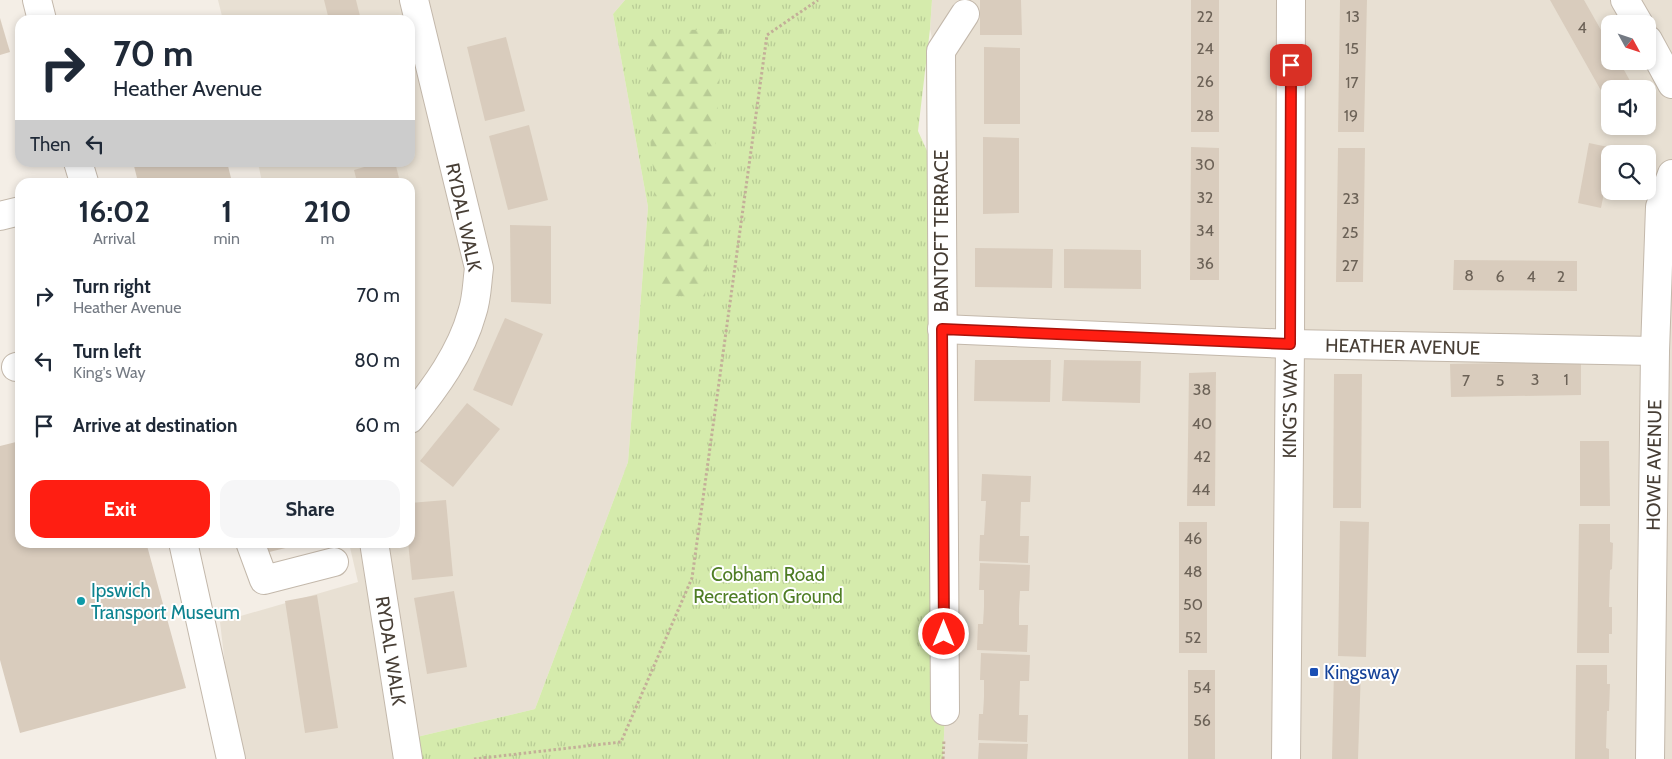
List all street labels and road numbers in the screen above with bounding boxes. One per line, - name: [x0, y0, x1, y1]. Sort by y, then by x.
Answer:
- street label: BANTOFT TERRACE: [930, 150, 953, 312]
- street label: RYDAL WALK: [441, 161, 486, 274]
- street label: HEATHER AVENUE: [1325, 334, 1480, 360]
- street label: KING'S WAY: [1278, 359, 1302, 459]
- street label: HOWE AVENUE: [1642, 399, 1666, 531]
- street label: RYDAL WALK: [371, 594, 410, 707]

